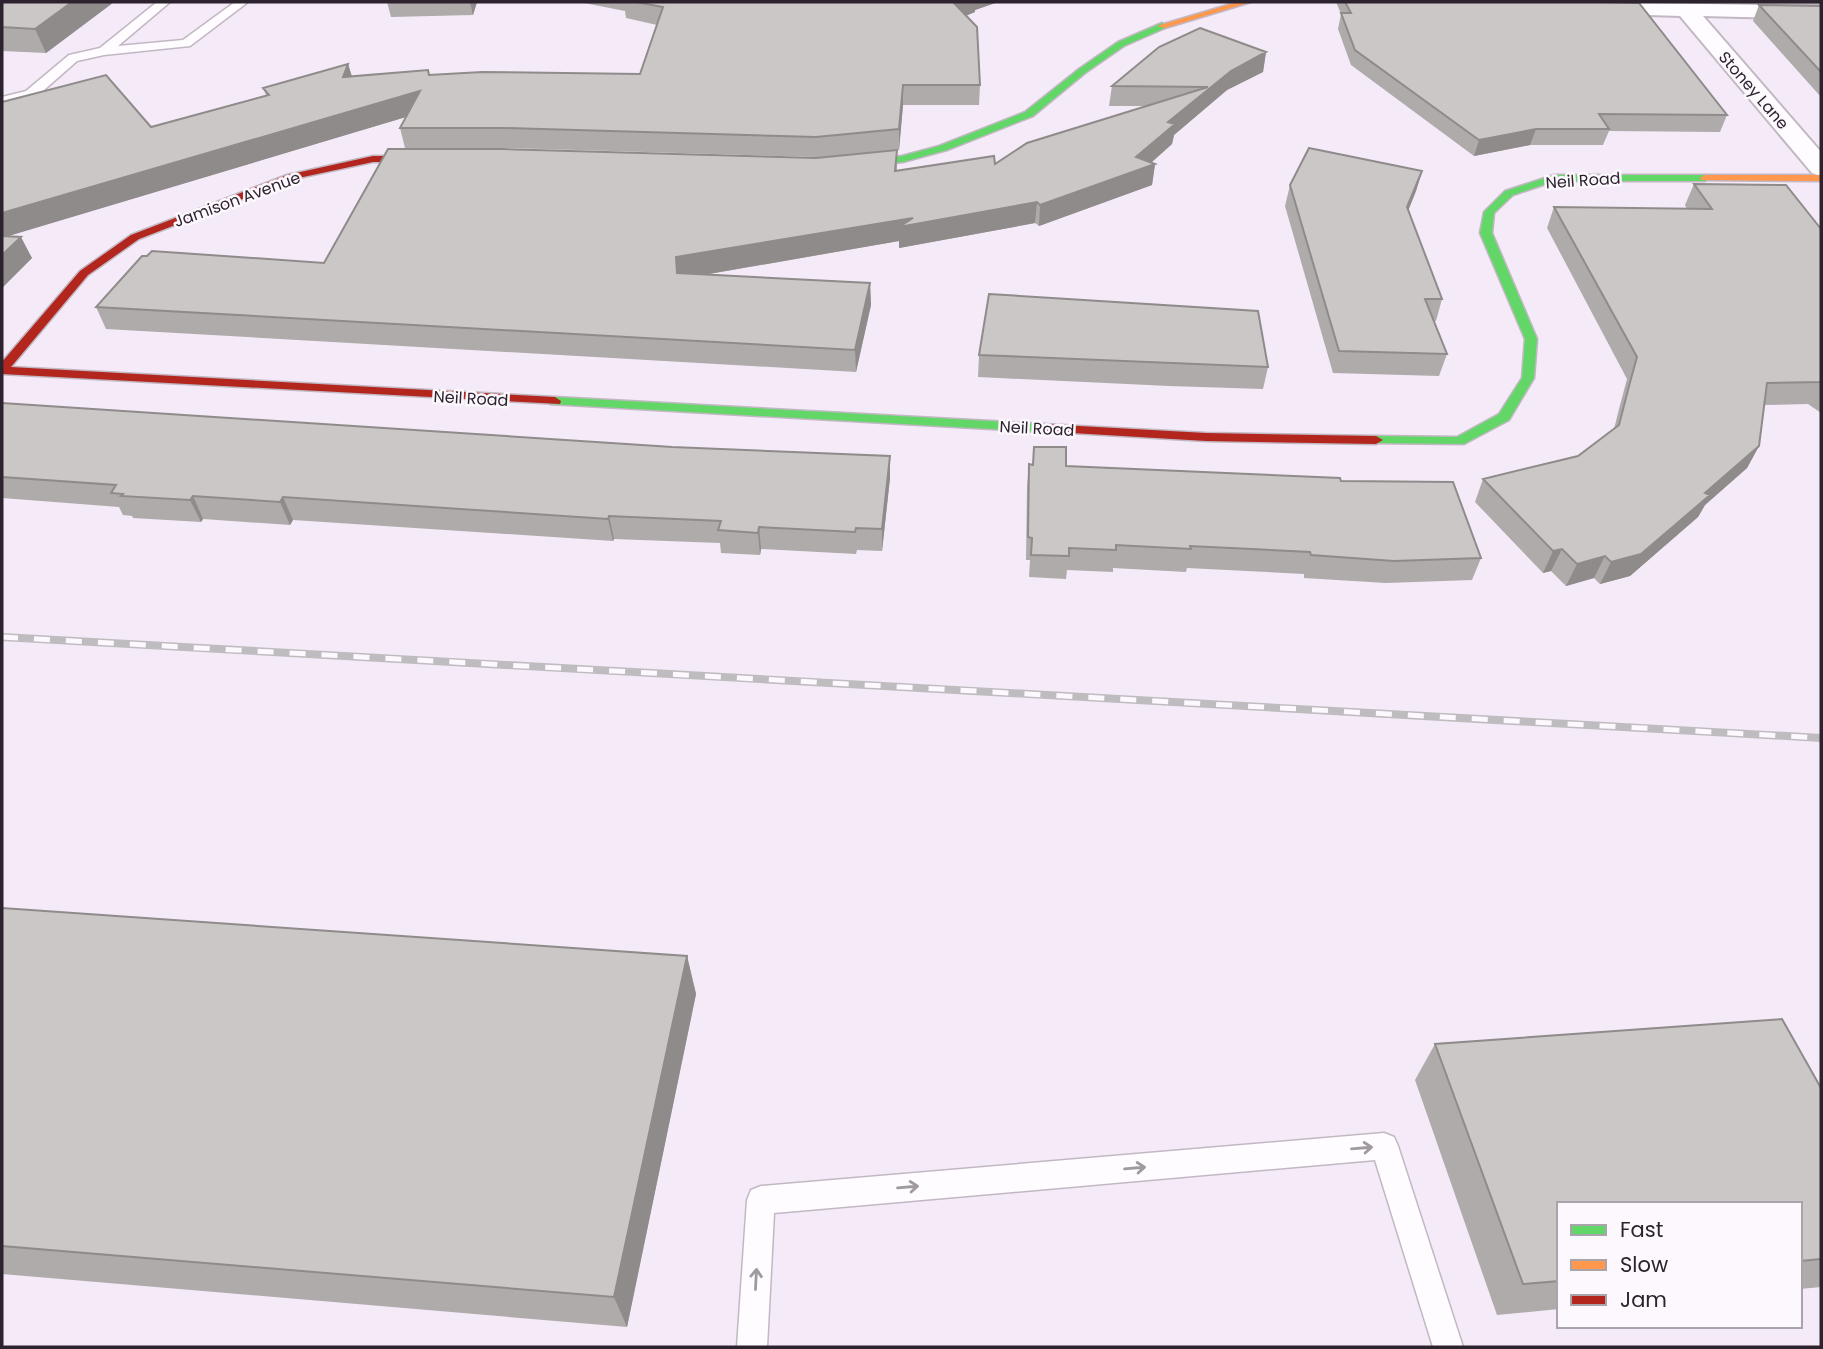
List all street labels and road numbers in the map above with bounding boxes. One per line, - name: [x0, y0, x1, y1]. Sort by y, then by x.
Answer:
- street label: Stoney Lane: [1713, 46, 1794, 134]
- street label: Jamison Avenue: [171, 166, 304, 233]
- street label: Neil Road: [1545, 166, 1621, 195]
- street label: Neil Road: [433, 385, 509, 412]
- street label: Neil Road: [999, 415, 1075, 442]

